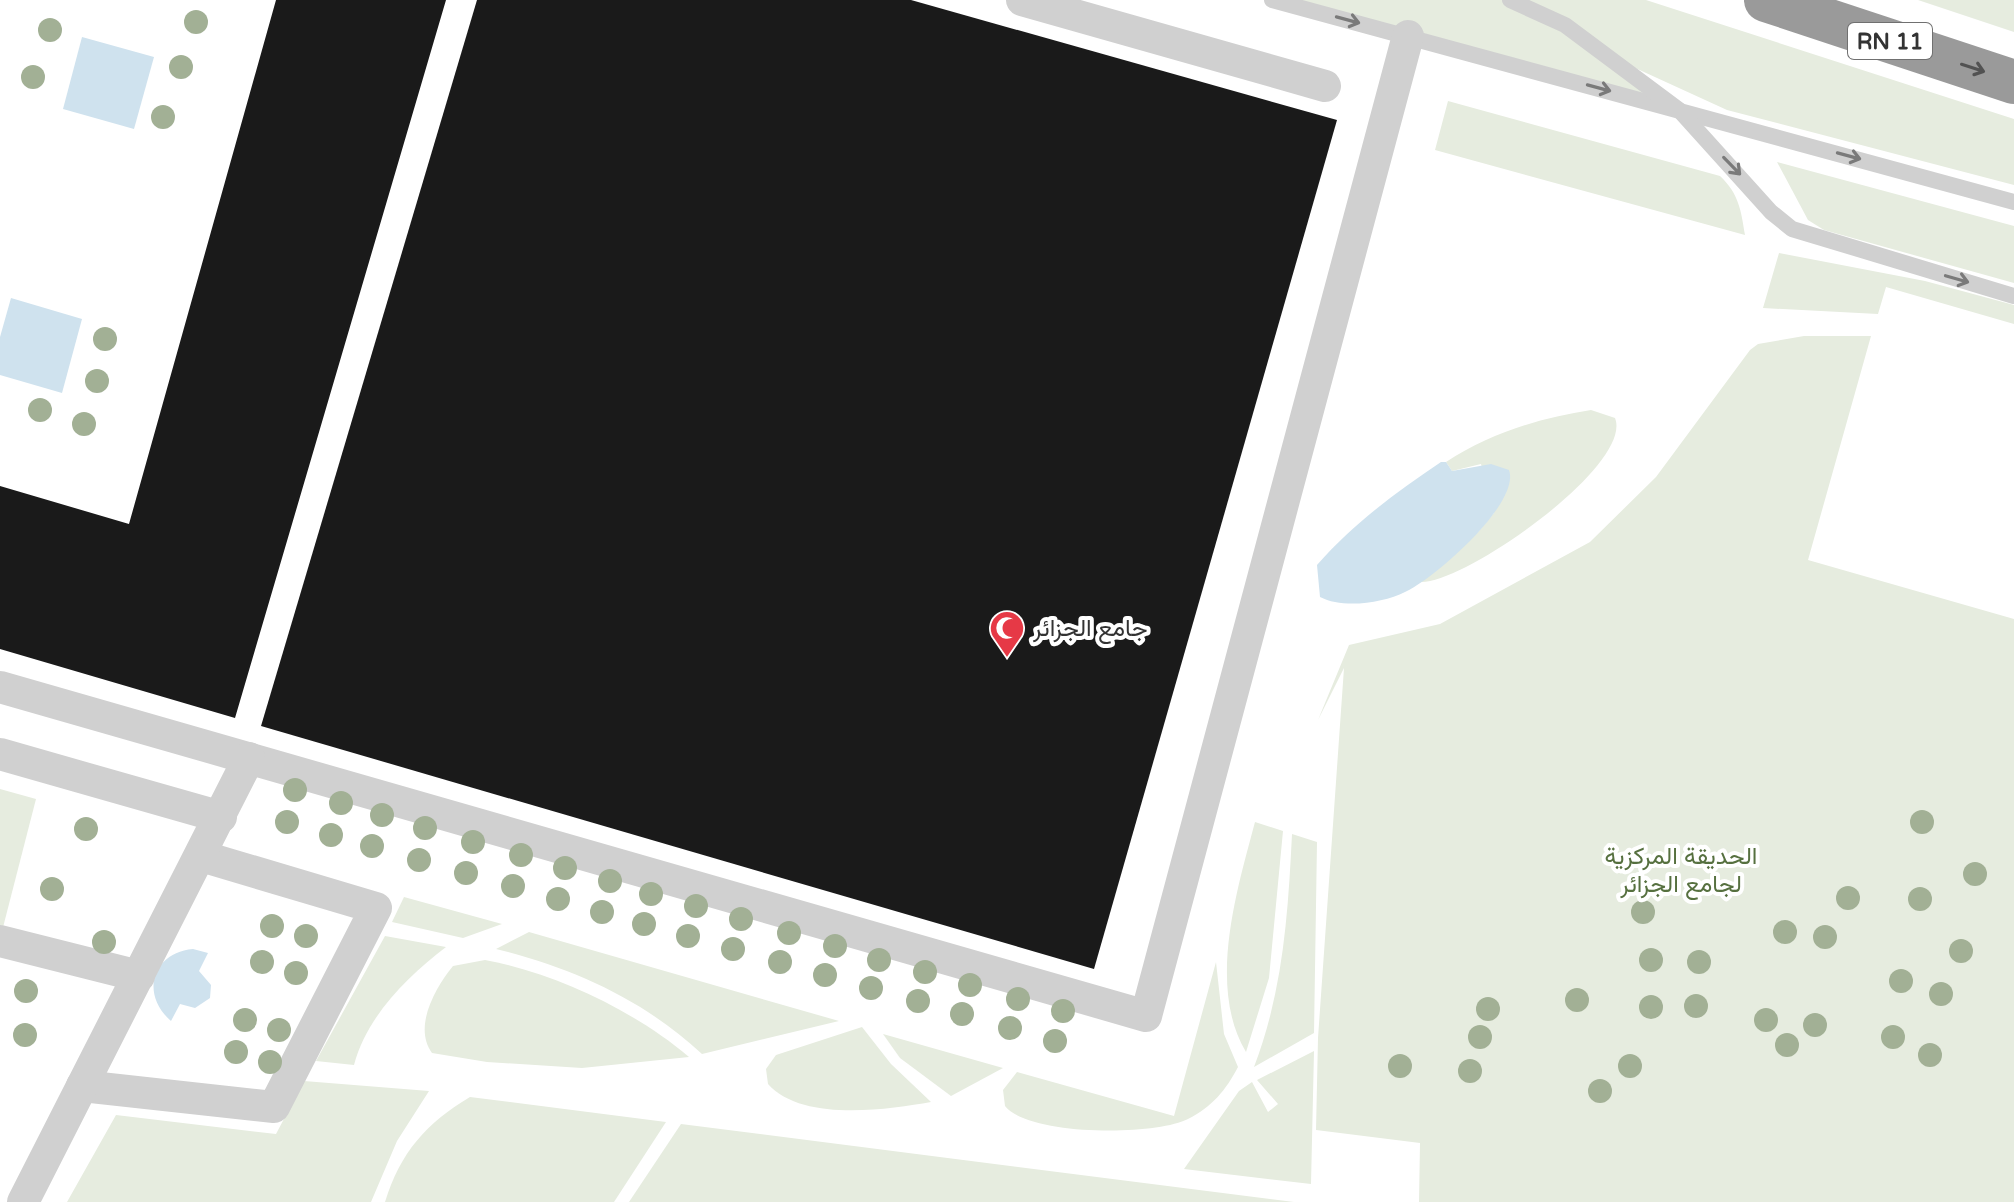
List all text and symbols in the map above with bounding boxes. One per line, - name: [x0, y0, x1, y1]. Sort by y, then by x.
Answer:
- one-way arrow: [1334, 14, 1360, 29]
- road number: RN 11: [1848, 23, 1932, 59]
- one-way arrow: [1961, 62, 1986, 77]
- one-way arrow: [1585, 81, 1611, 96]
- one-way arrow: [1836, 150, 1862, 165]
- one-way arrow: [1723, 156, 1742, 176]
- one-way arrow: [1944, 272, 1970, 287]
- mosque icon: جامع الجزائر: [988, 609, 1026, 659]
- place label: جامع الجزائر: [1032, 614, 1147, 645]
- park label: الحديقة المركزية لجامع الجزائر: [1605, 842, 1757, 901]

